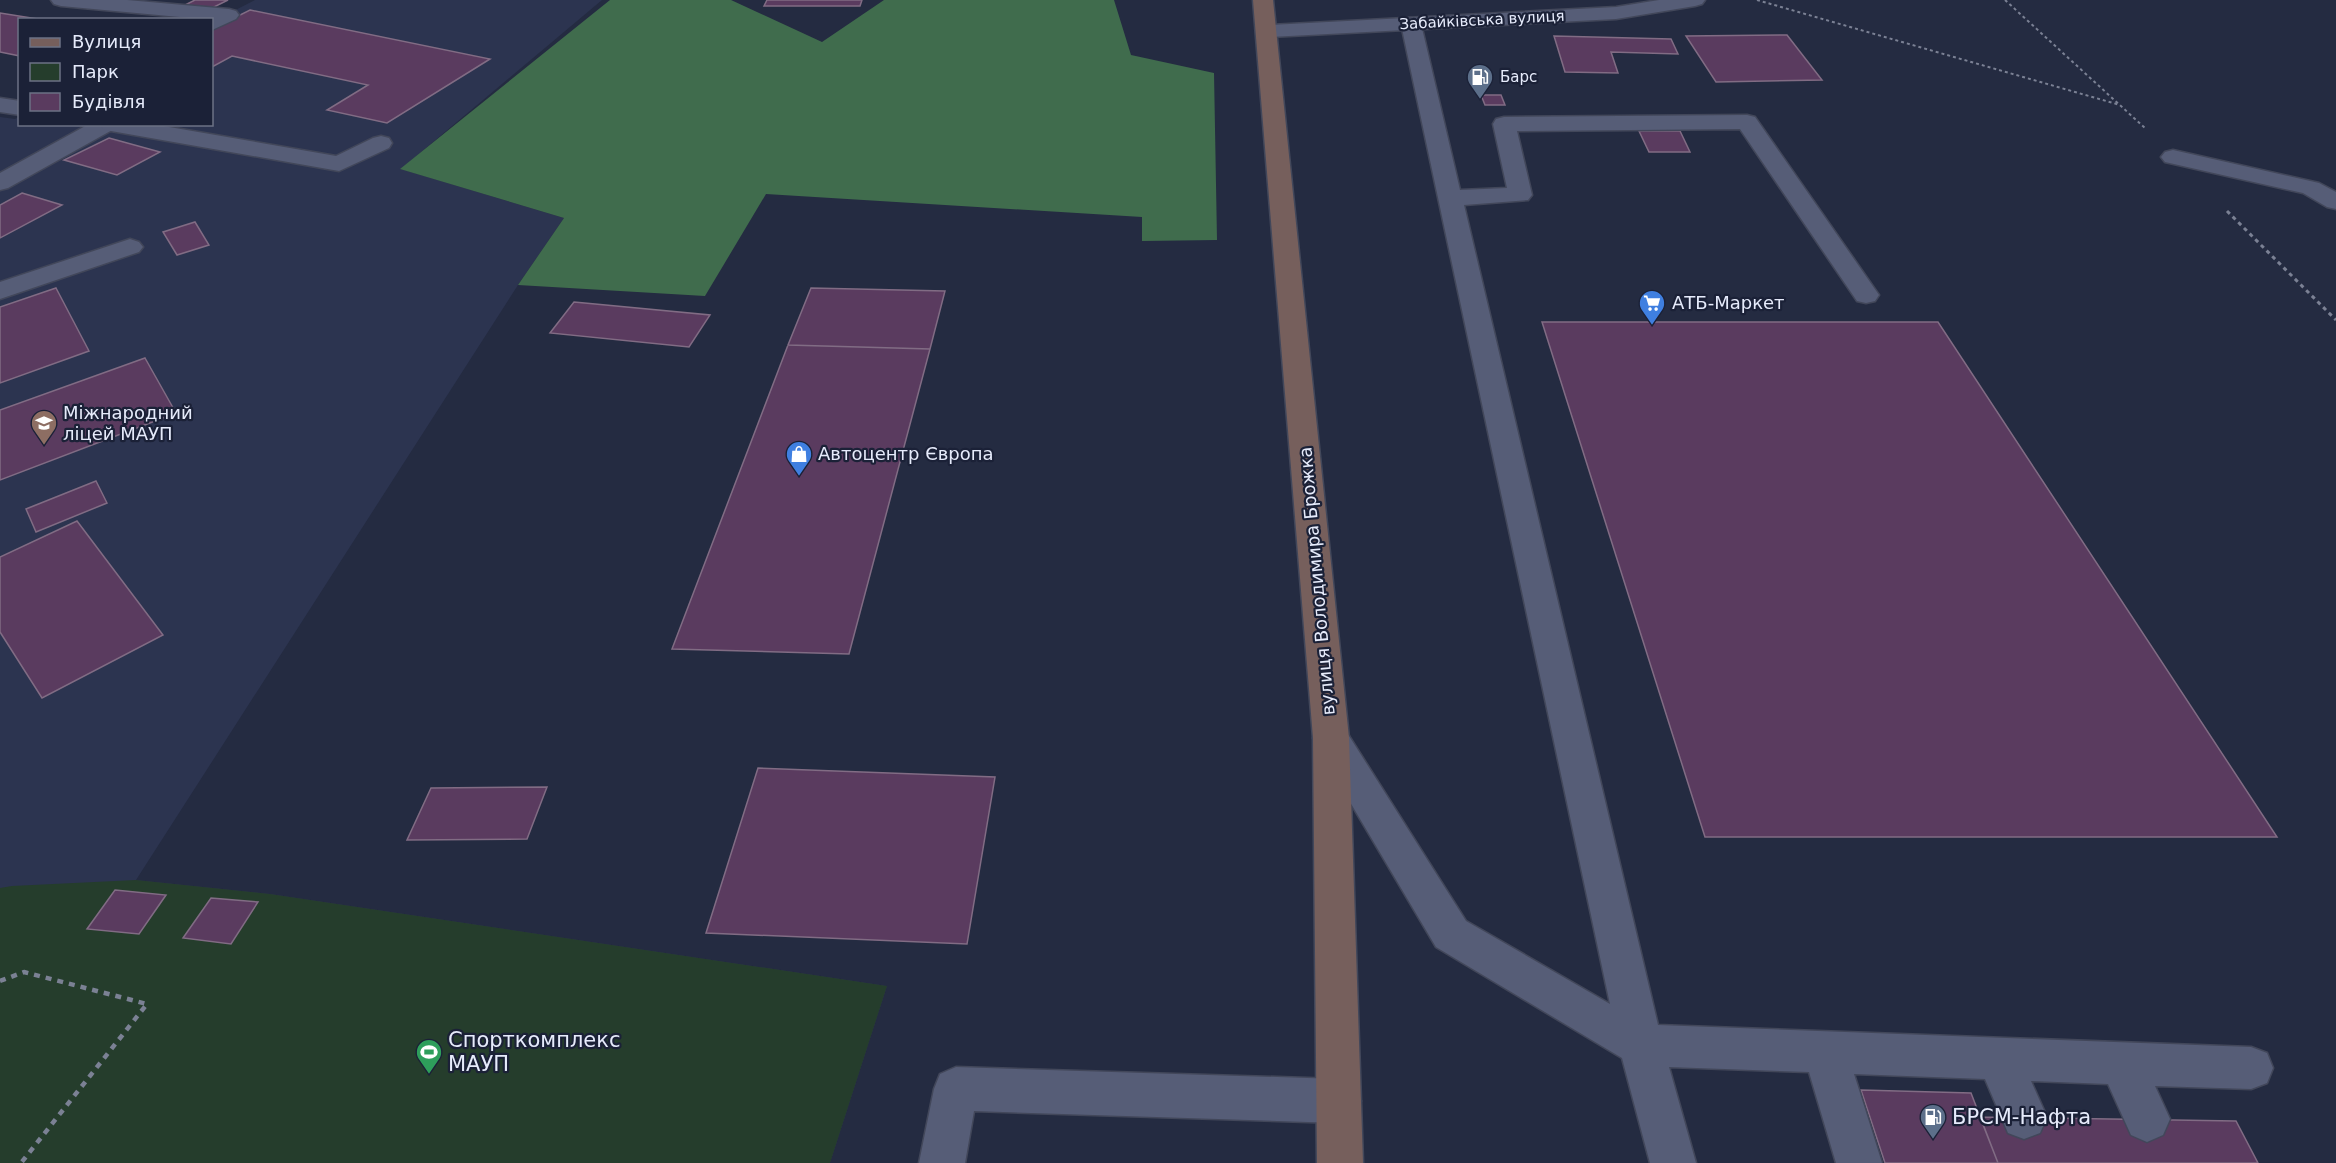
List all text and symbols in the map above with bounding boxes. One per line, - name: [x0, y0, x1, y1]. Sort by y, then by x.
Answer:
- street label: Забайківська вулиця: [1399, 7, 1565, 33]
- legend: [18, 18, 213, 126]
- text: Вулиця: [72, 31, 141, 52]
- text: Парк: [72, 61, 119, 82]
- fuel station icon: Барс: [1465, 62, 1495, 100]
- place label: Барс: [1500, 68, 1537, 86]
- text: Будівля: [72, 91, 145, 112]
- supermarket icon: АТБ-Маркет: [1637, 288, 1667, 326]
- place label: АТБ-Маркет: [1672, 292, 1785, 313]
- place label: Міжнародний ліцей МАУП: [63, 402, 193, 444]
- school or university icon: Міжнародний ліцей МАУП: [29, 408, 59, 446]
- shop icon: Автоцентр Європа: [784, 439, 814, 477]
- place label: Автоцентр Європа: [818, 443, 994, 464]
- street label: вулиця Володимира Брожка: [1294, 446, 1339, 716]
- place label: Спорткомплекс МАУП: [448, 1028, 620, 1076]
- sports icon: Спорткомплекс МАУП: [414, 1037, 444, 1075]
- fuel station icon: БРСМ-Нафта: [1918, 1102, 1948, 1140]
- place label: БРСМ-Нафта: [1952, 1105, 2091, 1129]

